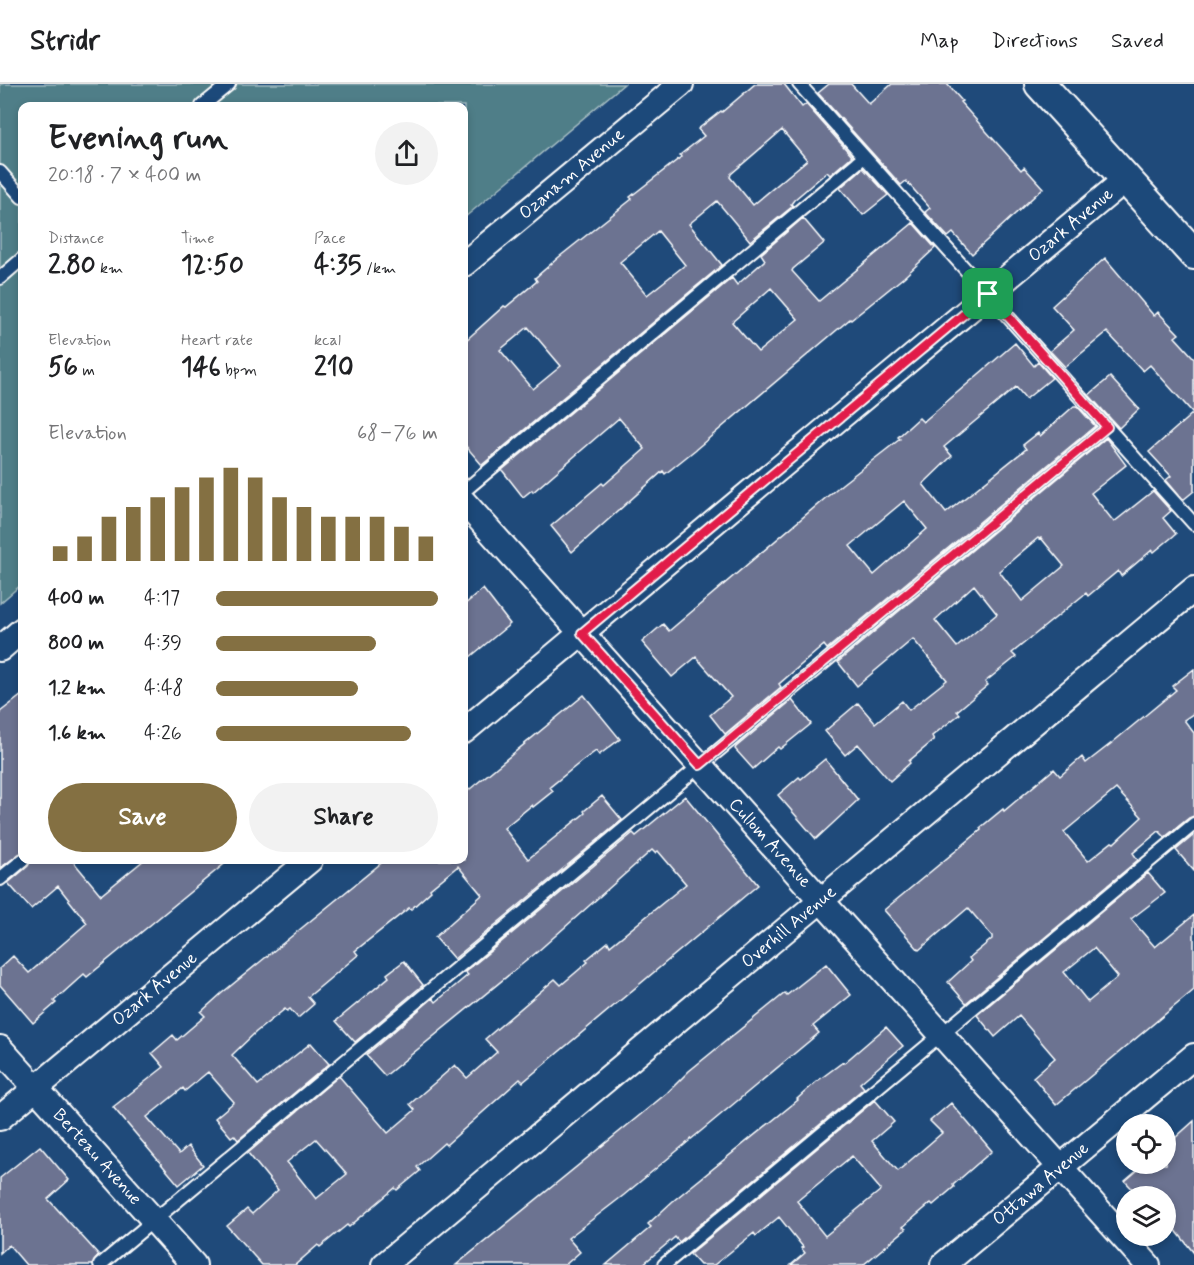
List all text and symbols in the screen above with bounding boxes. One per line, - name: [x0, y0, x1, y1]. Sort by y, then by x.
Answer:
- text: Stridr: [30, 23, 100, 60]
- text: Map: [920, 27, 959, 55]
- text: Directions: [992, 27, 1078, 55]
- text: Saved: [1111, 27, 1164, 55]
- text: Evening run: [48, 117, 228, 161]
- button: share: [375, 122, 438, 185]
- street label: Ozanam Avenue: [514, 123, 630, 225]
- text: 20:18 · 7 × 400 m: [48, 162, 201, 189]
- street label: Ozark Avenue: [1023, 182, 1119, 268]
- text: Distance: [48, 228, 104, 249]
- text: Time: [181, 228, 215, 249]
- text: Pace: [314, 228, 346, 249]
- text: 2.80: [48, 249, 96, 283]
- text: 12:50: [181, 249, 244, 283]
- text: 4:35: [314, 249, 362, 283]
- text: km: [96, 258, 123, 279]
- text: /km: [362, 258, 396, 279]
- pin: [962, 268, 1013, 319]
- icon: arrive: [971, 277, 1004, 310]
- text: Elevation: [48, 330, 111, 351]
- text: Heart rate: [181, 330, 253, 351]
- text: kcal: [314, 330, 341, 351]
- text: 56: [48, 351, 78, 385]
- text: 146: [181, 351, 221, 385]
- text: 210: [314, 351, 354, 385]
- text: m: [78, 360, 95, 381]
- text: bpm: [221, 360, 257, 381]
- text: Elevation: [48, 420, 127, 447]
- text: 68–76 m: [357, 420, 438, 447]
- text: 400 m: [48, 585, 104, 612]
- text: 4:17: [144, 585, 180, 612]
- text: 800 m: [48, 630, 104, 657]
- text: 4:39: [144, 630, 182, 657]
- text: 1.2 km: [48, 675, 105, 702]
- text: 4:48: [144, 675, 184, 702]
- text: 1.6 km: [48, 720, 106, 747]
- text: 4:26: [144, 720, 182, 747]
- button: Save: [48, 783, 237, 852]
- button: Share: [249, 783, 438, 852]
- street label: Cullom Avenue: [723, 793, 817, 893]
- street label: Overhill Avenue: [736, 880, 842, 974]
- street label: Ozark Avenue: [107, 946, 203, 1032]
- street label: Berteau Avenue: [47, 1104, 147, 1210]
- map controls: [1116, 1114, 1176, 1246]
- button: locate: [1116, 1114, 1176, 1174]
- street label: Ottawa Avenue: [988, 1137, 1094, 1231]
- button: layers: [1116, 1186, 1176, 1246]

